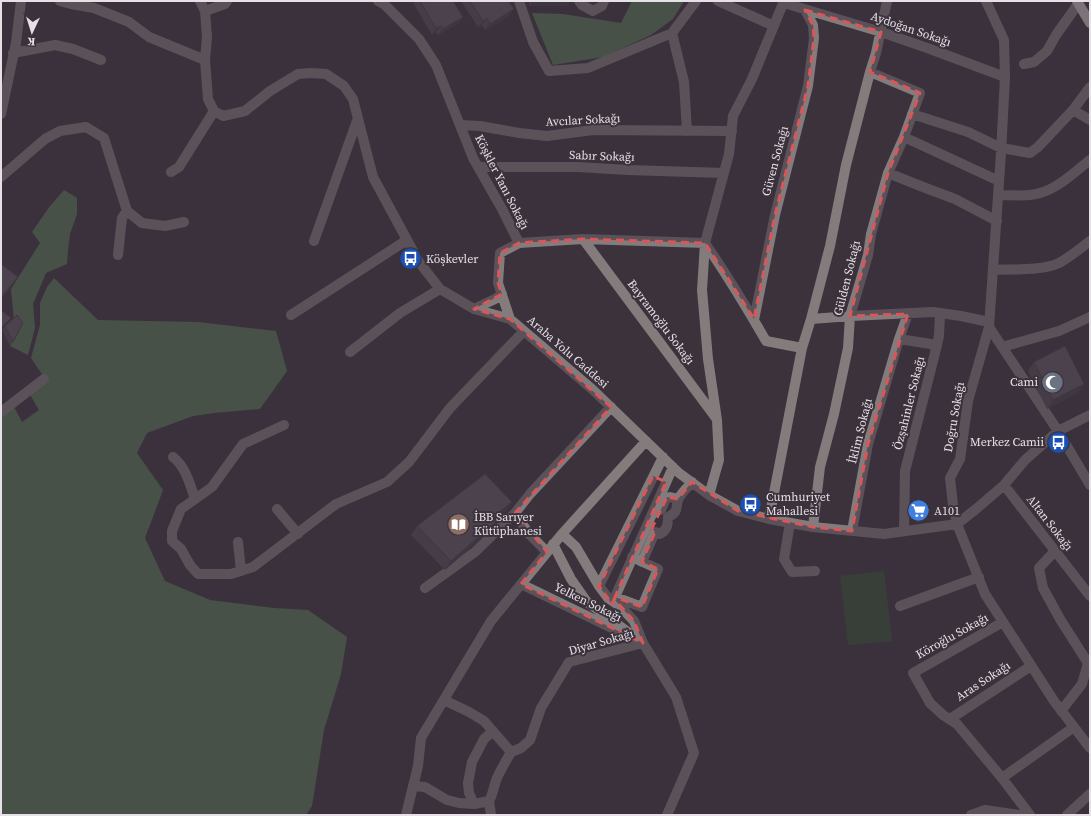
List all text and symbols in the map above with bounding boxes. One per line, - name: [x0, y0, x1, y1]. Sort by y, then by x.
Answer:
- street label: Aydoğan Sokağı: [869, 8, 954, 50]
- north arrow: [12, 12, 52, 52]
- text: K: [27, 34, 36, 49]
- street label: Avcılar Sokağı: [545, 110, 621, 130]
- street label: Güven Sokağı: [758, 124, 792, 198]
- street label: Köşkler Yanı Sokağı: [471, 132, 533, 233]
- street label: Sabır Sokağı: [569, 147, 635, 165]
- street label: Gülden Sokağı: [830, 238, 864, 317]
- bus stop icon: Köşkevler: [397, 246, 423, 272]
- place label: Köşkevler: [426, 251, 478, 267]
- street label: Bayramoğlu Sokağı: [624, 276, 698, 368]
- street label: Araba Yolu Caddesi: [524, 312, 612, 392]
- street label: Özşahinler Sokağı: [890, 354, 928, 451]
- mosque icon: Cami: [1040, 369, 1066, 395]
- place label: Cami: [1010, 374, 1038, 390]
- street label: Doğru Sokağı: [940, 380, 968, 453]
- street label: İklim Sokağı: [844, 396, 876, 465]
- bus stop icon: Merkez Camii: [1046, 429, 1072, 455]
- place label: Merkez Camii: [970, 434, 1044, 450]
- place label: Cumhuriyet Mahallesi: [766, 489, 830, 519]
- bus stop icon: Cumhuriyet Mahallesi: [737, 491, 763, 517]
- street label: Altan Sokağı: [1023, 492, 1077, 554]
- supermarket icon: A101: [906, 498, 932, 524]
- place label: A101: [934, 503, 960, 519]
- place label: İBB Sarıyer Kütüphanesi: [474, 509, 542, 539]
- library icon: İBB Sarıyer Kütüphanesi: [446, 511, 472, 537]
- street label: Yelken Sokağı: [551, 579, 625, 625]
- street label: Köroğlu Sokağı: [913, 609, 991, 662]
- street label: Diyar Sokağı: [567, 625, 636, 659]
- street label: Aras Sokağı: [953, 657, 1014, 705]

